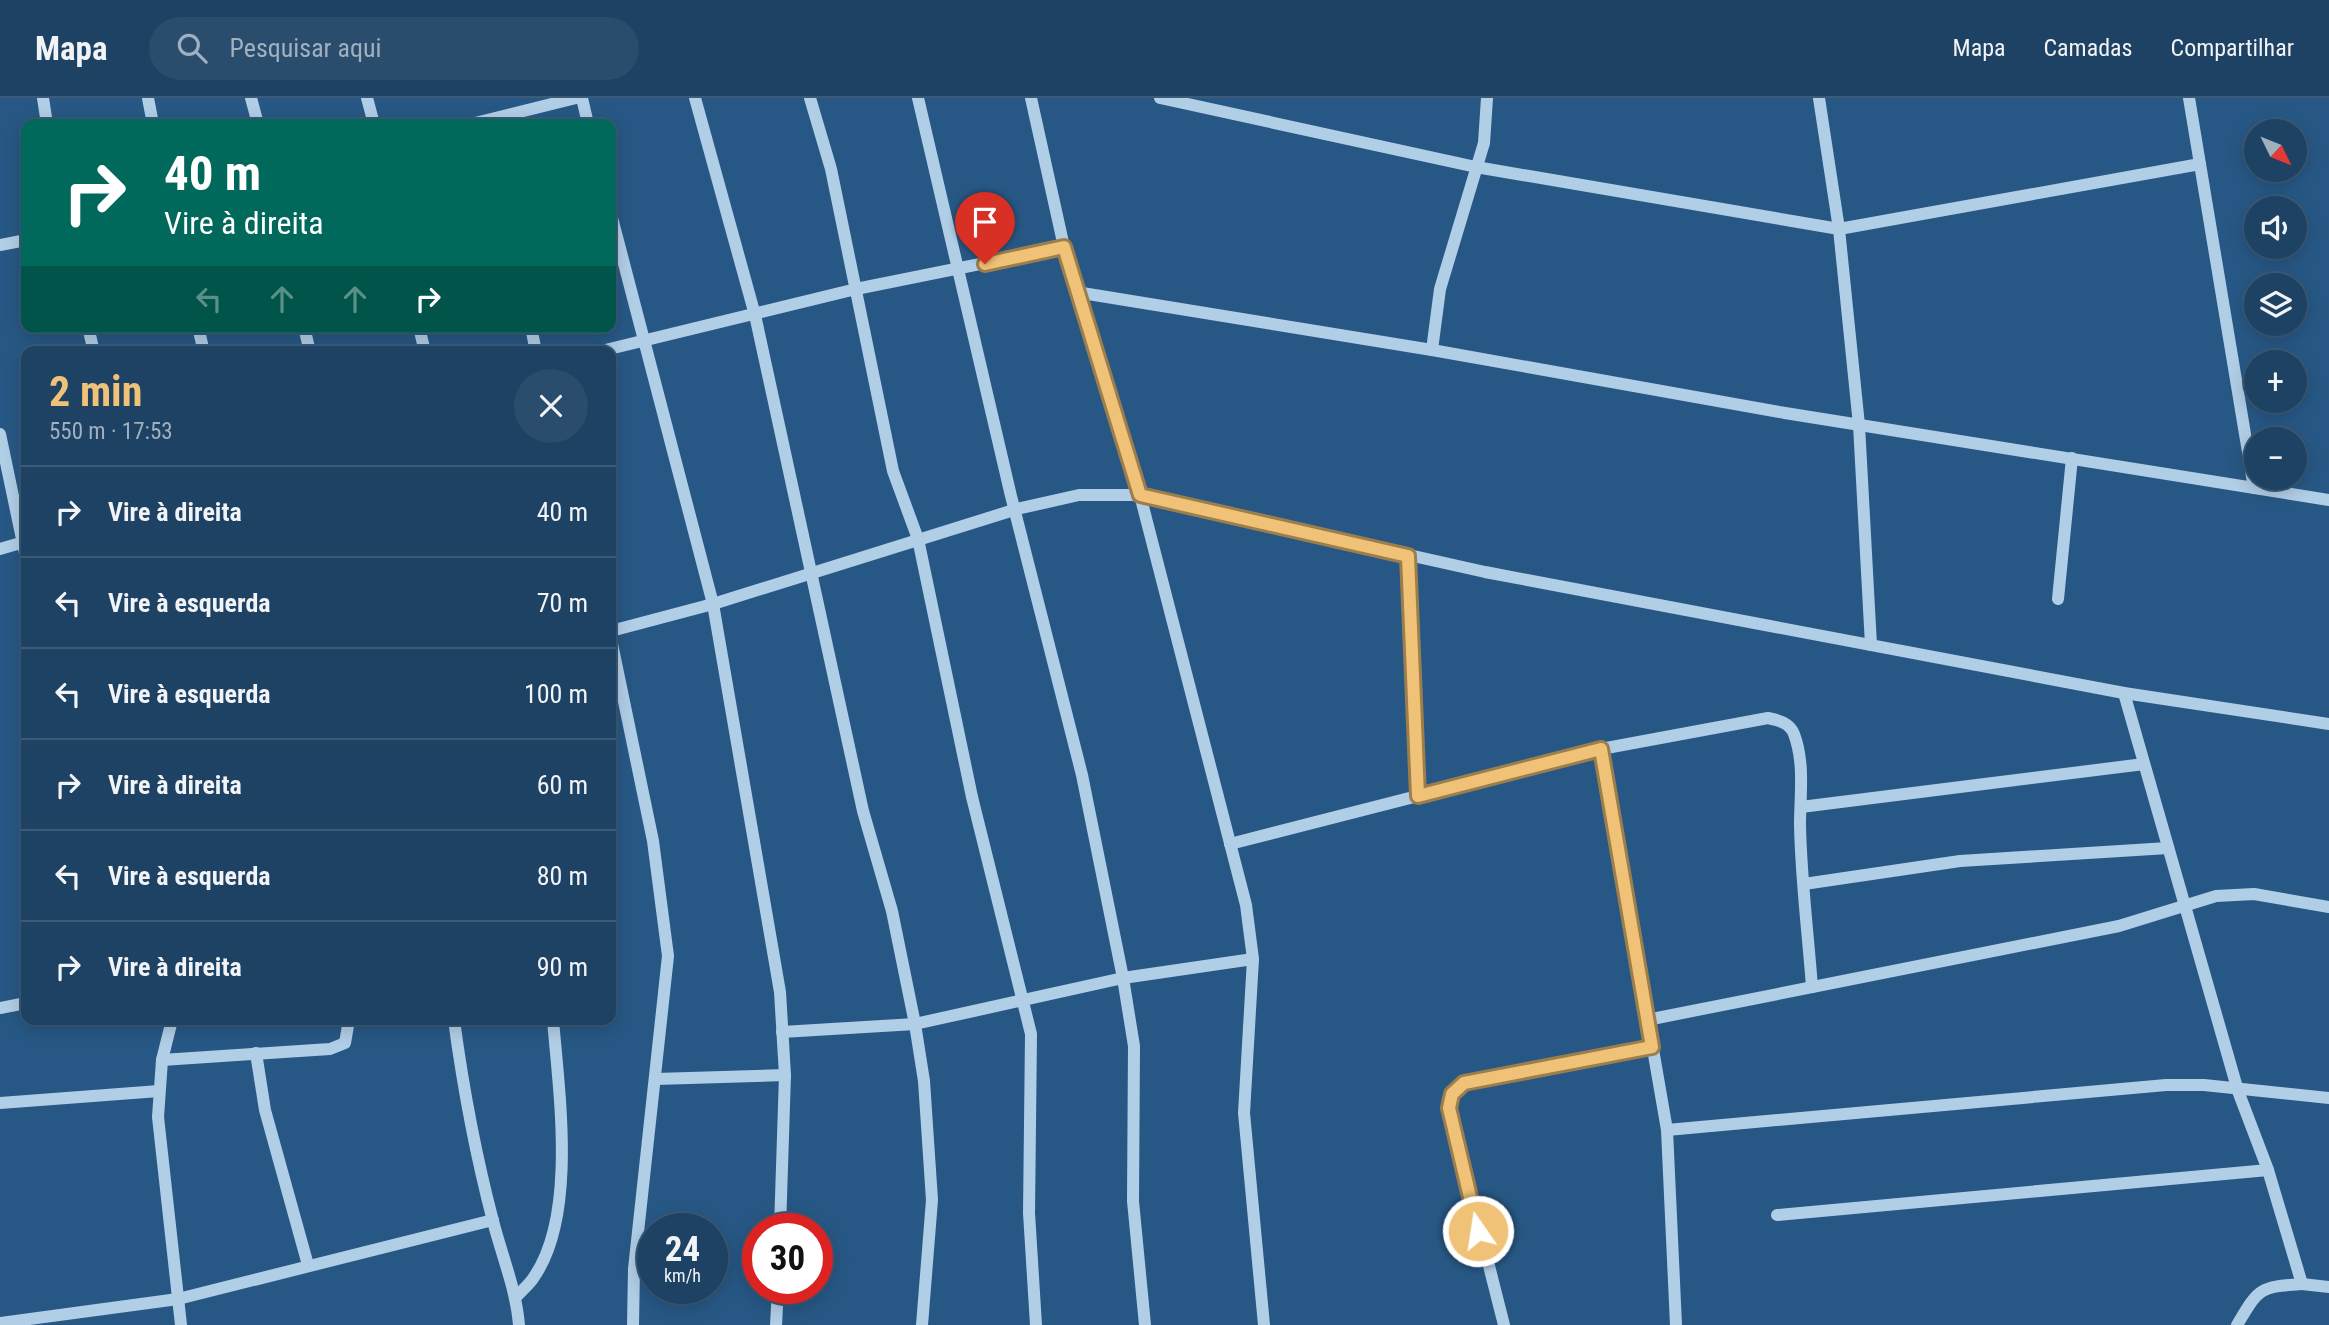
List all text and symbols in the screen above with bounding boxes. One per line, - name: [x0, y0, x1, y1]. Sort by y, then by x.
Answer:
- search box: [149, 17, 639, 80]
- text: Mapa: [35, 29, 107, 68]
- icon: search: [173, 29, 211, 67]
- text: Pesquisar aqui: [229, 33, 382, 63]
- text: Mapa: [1953, 34, 2006, 62]
- text: Camadas: [2044, 34, 2133, 62]
- text: Compartilhar: [2171, 34, 2294, 62]
- north arrow: [2244, 119, 2306, 182]
- map controls: [2244, 119, 2307, 490]
- text: 40 m: [164, 145, 261, 202]
- icon: right: [49, 147, 140, 238]
- pin: [955, 192, 1015, 264]
- button: sound: [2244, 196, 2307, 259]
- icon: arrive: [966, 203, 1004, 241]
- text: Vire à direita: [164, 204, 324, 242]
- button: layers: [2244, 273, 2307, 336]
- icon: left: [190, 280, 228, 318]
- icon: ahead: [263, 280, 301, 318]
- icon: ahead: [336, 280, 374, 318]
- icon: right: [409, 280, 447, 318]
- button: +: [2244, 350, 2307, 413]
- text: 2 min: [49, 367, 142, 416]
- button: close: [514, 369, 588, 443]
- text: 550 m · 17:53: [49, 418, 173, 445]
- button: −: [2244, 427, 2307, 490]
- icon: right: [49, 493, 87, 531]
- text: Vire à direita: [108, 497, 242, 527]
- text: 40 m: [537, 497, 588, 527]
- icon: left: [49, 584, 87, 622]
- text: Vire à esquerda: [108, 588, 271, 618]
- text: 70 m: [537, 588, 588, 618]
- icon: left: [49, 675, 87, 713]
- text: Vire à esquerda: [108, 679, 271, 709]
- text: 100 m: [524, 679, 588, 709]
- icon: right: [49, 766, 87, 804]
- text: Vire à direita: [108, 770, 242, 800]
- text: 60 m: [537, 770, 588, 800]
- icon: left: [49, 857, 87, 895]
- text: Vire à esquerda: [108, 861, 271, 891]
- text: 80 m: [537, 861, 588, 891]
- icon: right: [49, 948, 87, 986]
- text: Vire à direita: [108, 952, 242, 982]
- text: 90 m: [537, 952, 588, 982]
- position arrow: [1441, 1194, 1515, 1268]
- speed limit sign: 30: [742, 1213, 833, 1304]
- text: 24: [665, 1229, 700, 1270]
- text: km/h: [664, 1265, 701, 1286]

